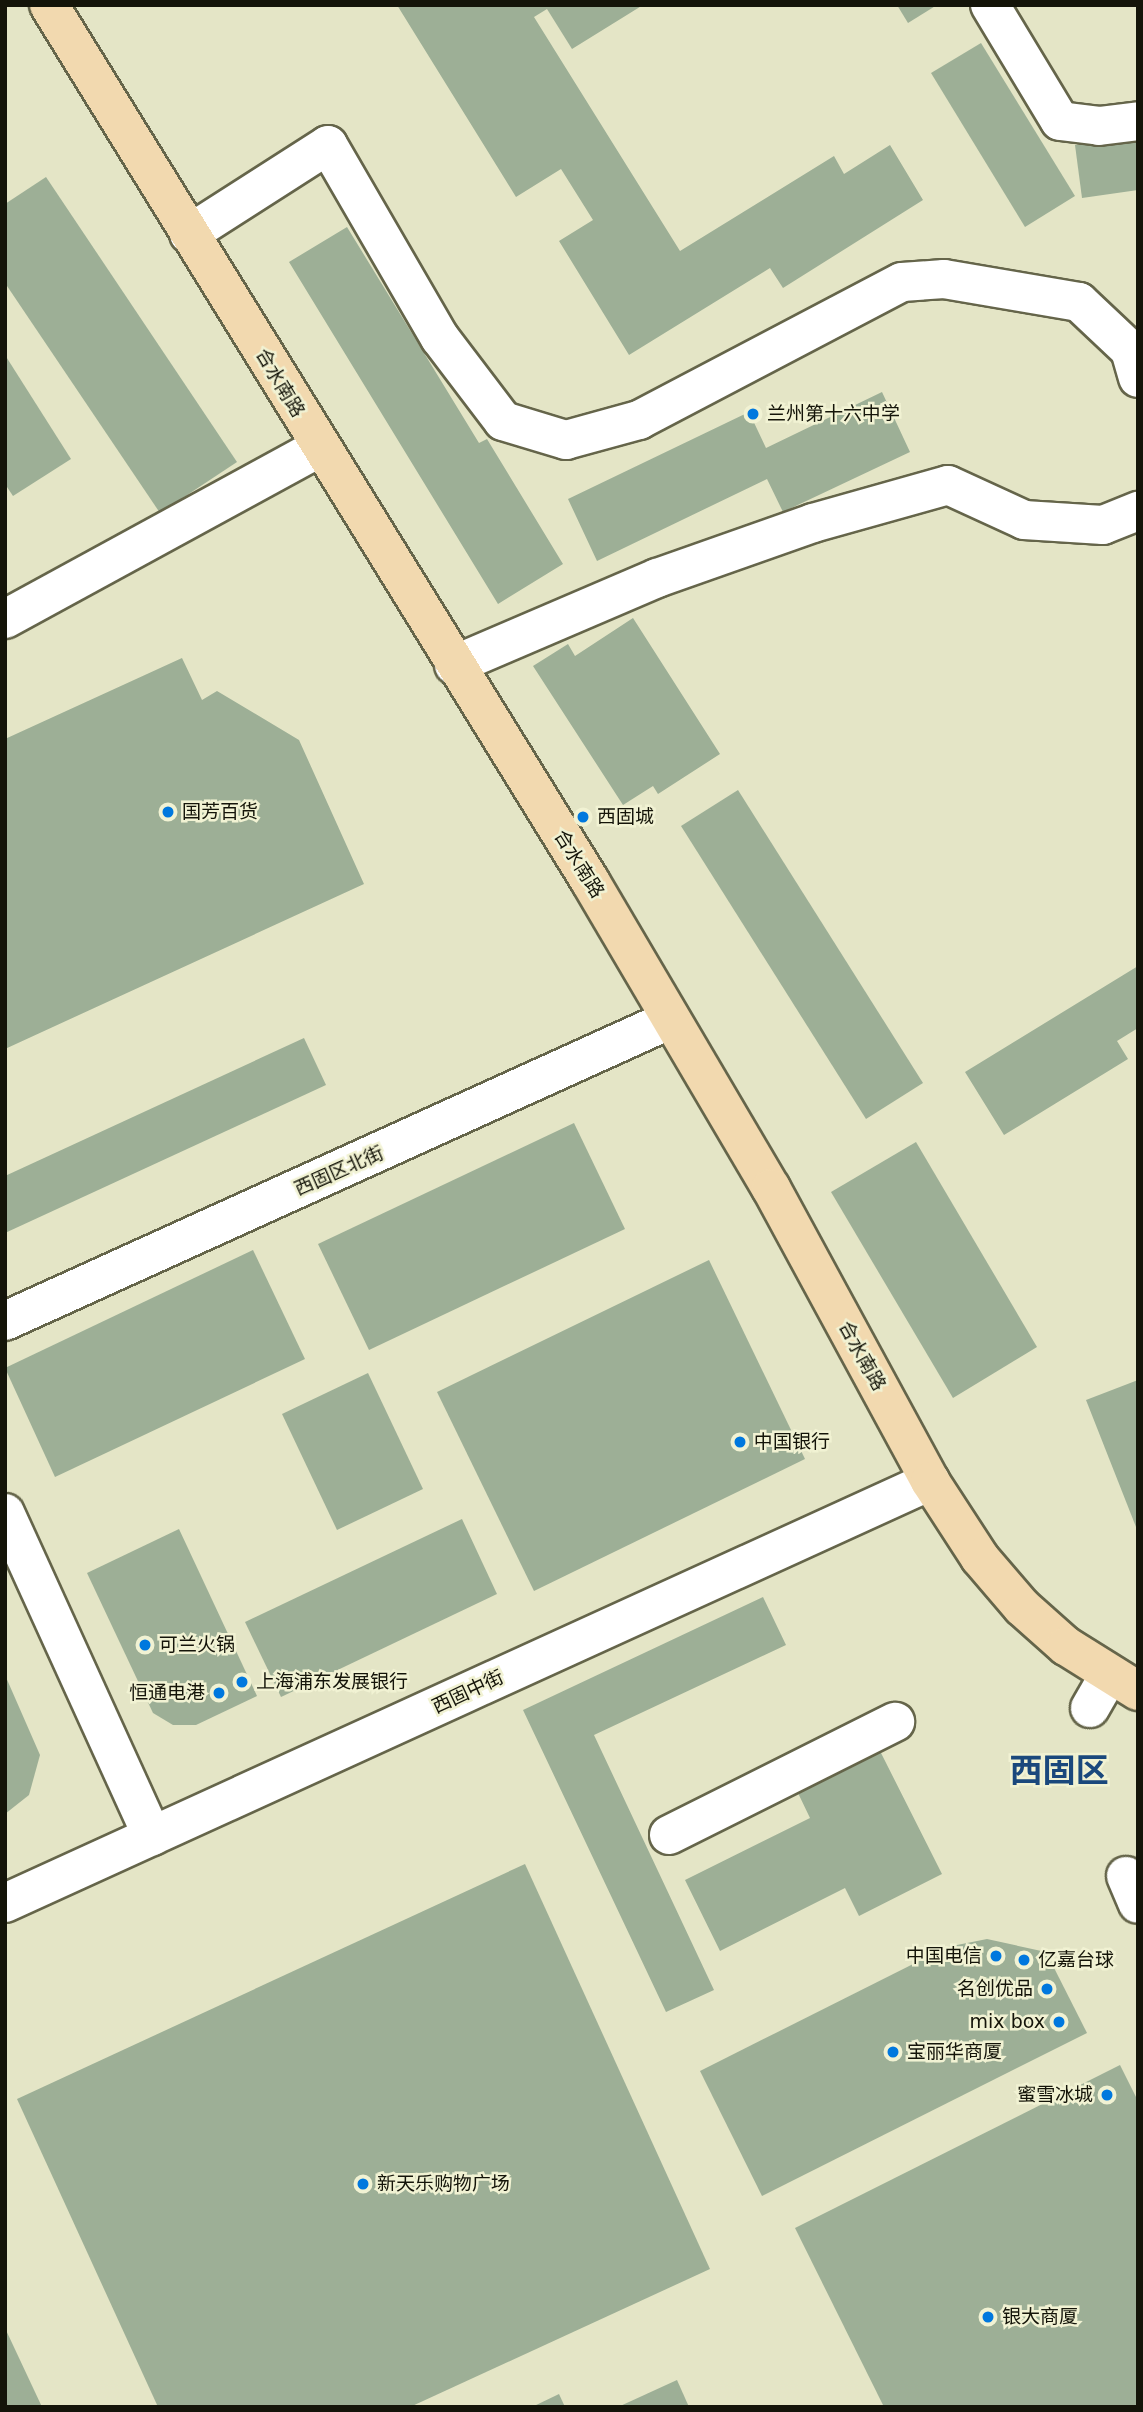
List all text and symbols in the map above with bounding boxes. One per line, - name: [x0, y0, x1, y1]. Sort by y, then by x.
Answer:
- street label: 合水南路: [251, 345, 309, 421]
- place label: 兰州第十六中学: [767, 403, 900, 425]
- marker: 兰州第十六中学: [745, 406, 761, 422]
- place label: 国芳百货: [182, 801, 258, 823]
- marker: 国芳百货: [160, 804, 176, 820]
- place label: 西固城: [597, 806, 654, 828]
- marker: 西固城: [575, 809, 591, 825]
- street label: 合水南路: [549, 826, 609, 902]
- street label: 西固区北街: [291, 1141, 387, 1201]
- street label: 合水南路: [834, 1317, 890, 1395]
- place label: 中国银行: [754, 1431, 830, 1453]
- marker: 中国银行: [732, 1434, 748, 1450]
- place label: 可兰火锅: [159, 1634, 235, 1656]
- marker: 可兰火锅: [137, 1637, 153, 1653]
- street label: 西固中街: [429, 1666, 507, 1718]
- place label: 上海浦东发展银行: [256, 1671, 408, 1693]
- marker: 上海浦东发展银行: [234, 1674, 250, 1690]
- place label: 恒通电港: [129, 1682, 205, 1704]
- marker: 恒通电港: [211, 1685, 227, 1701]
- district label: 西固区: [1010, 1751, 1108, 1791]
- place label: 中国电信: [906, 1945, 982, 1967]
- marker: 中国电信: [988, 1948, 1004, 1964]
- place label: 亿嘉台球: [1038, 1949, 1114, 1971]
- marker: 亿嘉台球: [1016, 1952, 1032, 1968]
- place label: 名创优品: [957, 1978, 1033, 2000]
- marker: 名创优品: [1039, 1981, 1055, 1997]
- place label: mix box: [970, 2011, 1045, 2033]
- marker: mix box: [1051, 2014, 1067, 2030]
- place label: 宝丽华商厦: [907, 2041, 1002, 2063]
- marker: 宝丽华商厦: [885, 2044, 901, 2060]
- place label: 蜜雪冰城: [1017, 2084, 1093, 2106]
- marker: 蜜雪冰城: [1099, 2087, 1115, 2103]
- place label: 新天乐购物广场: [377, 2173, 510, 2195]
- marker: 新天乐购物广场: [355, 2176, 371, 2192]
- place label: 银大商厦: [1002, 2306, 1078, 2328]
- marker: 银大商厦: [980, 2309, 996, 2325]

